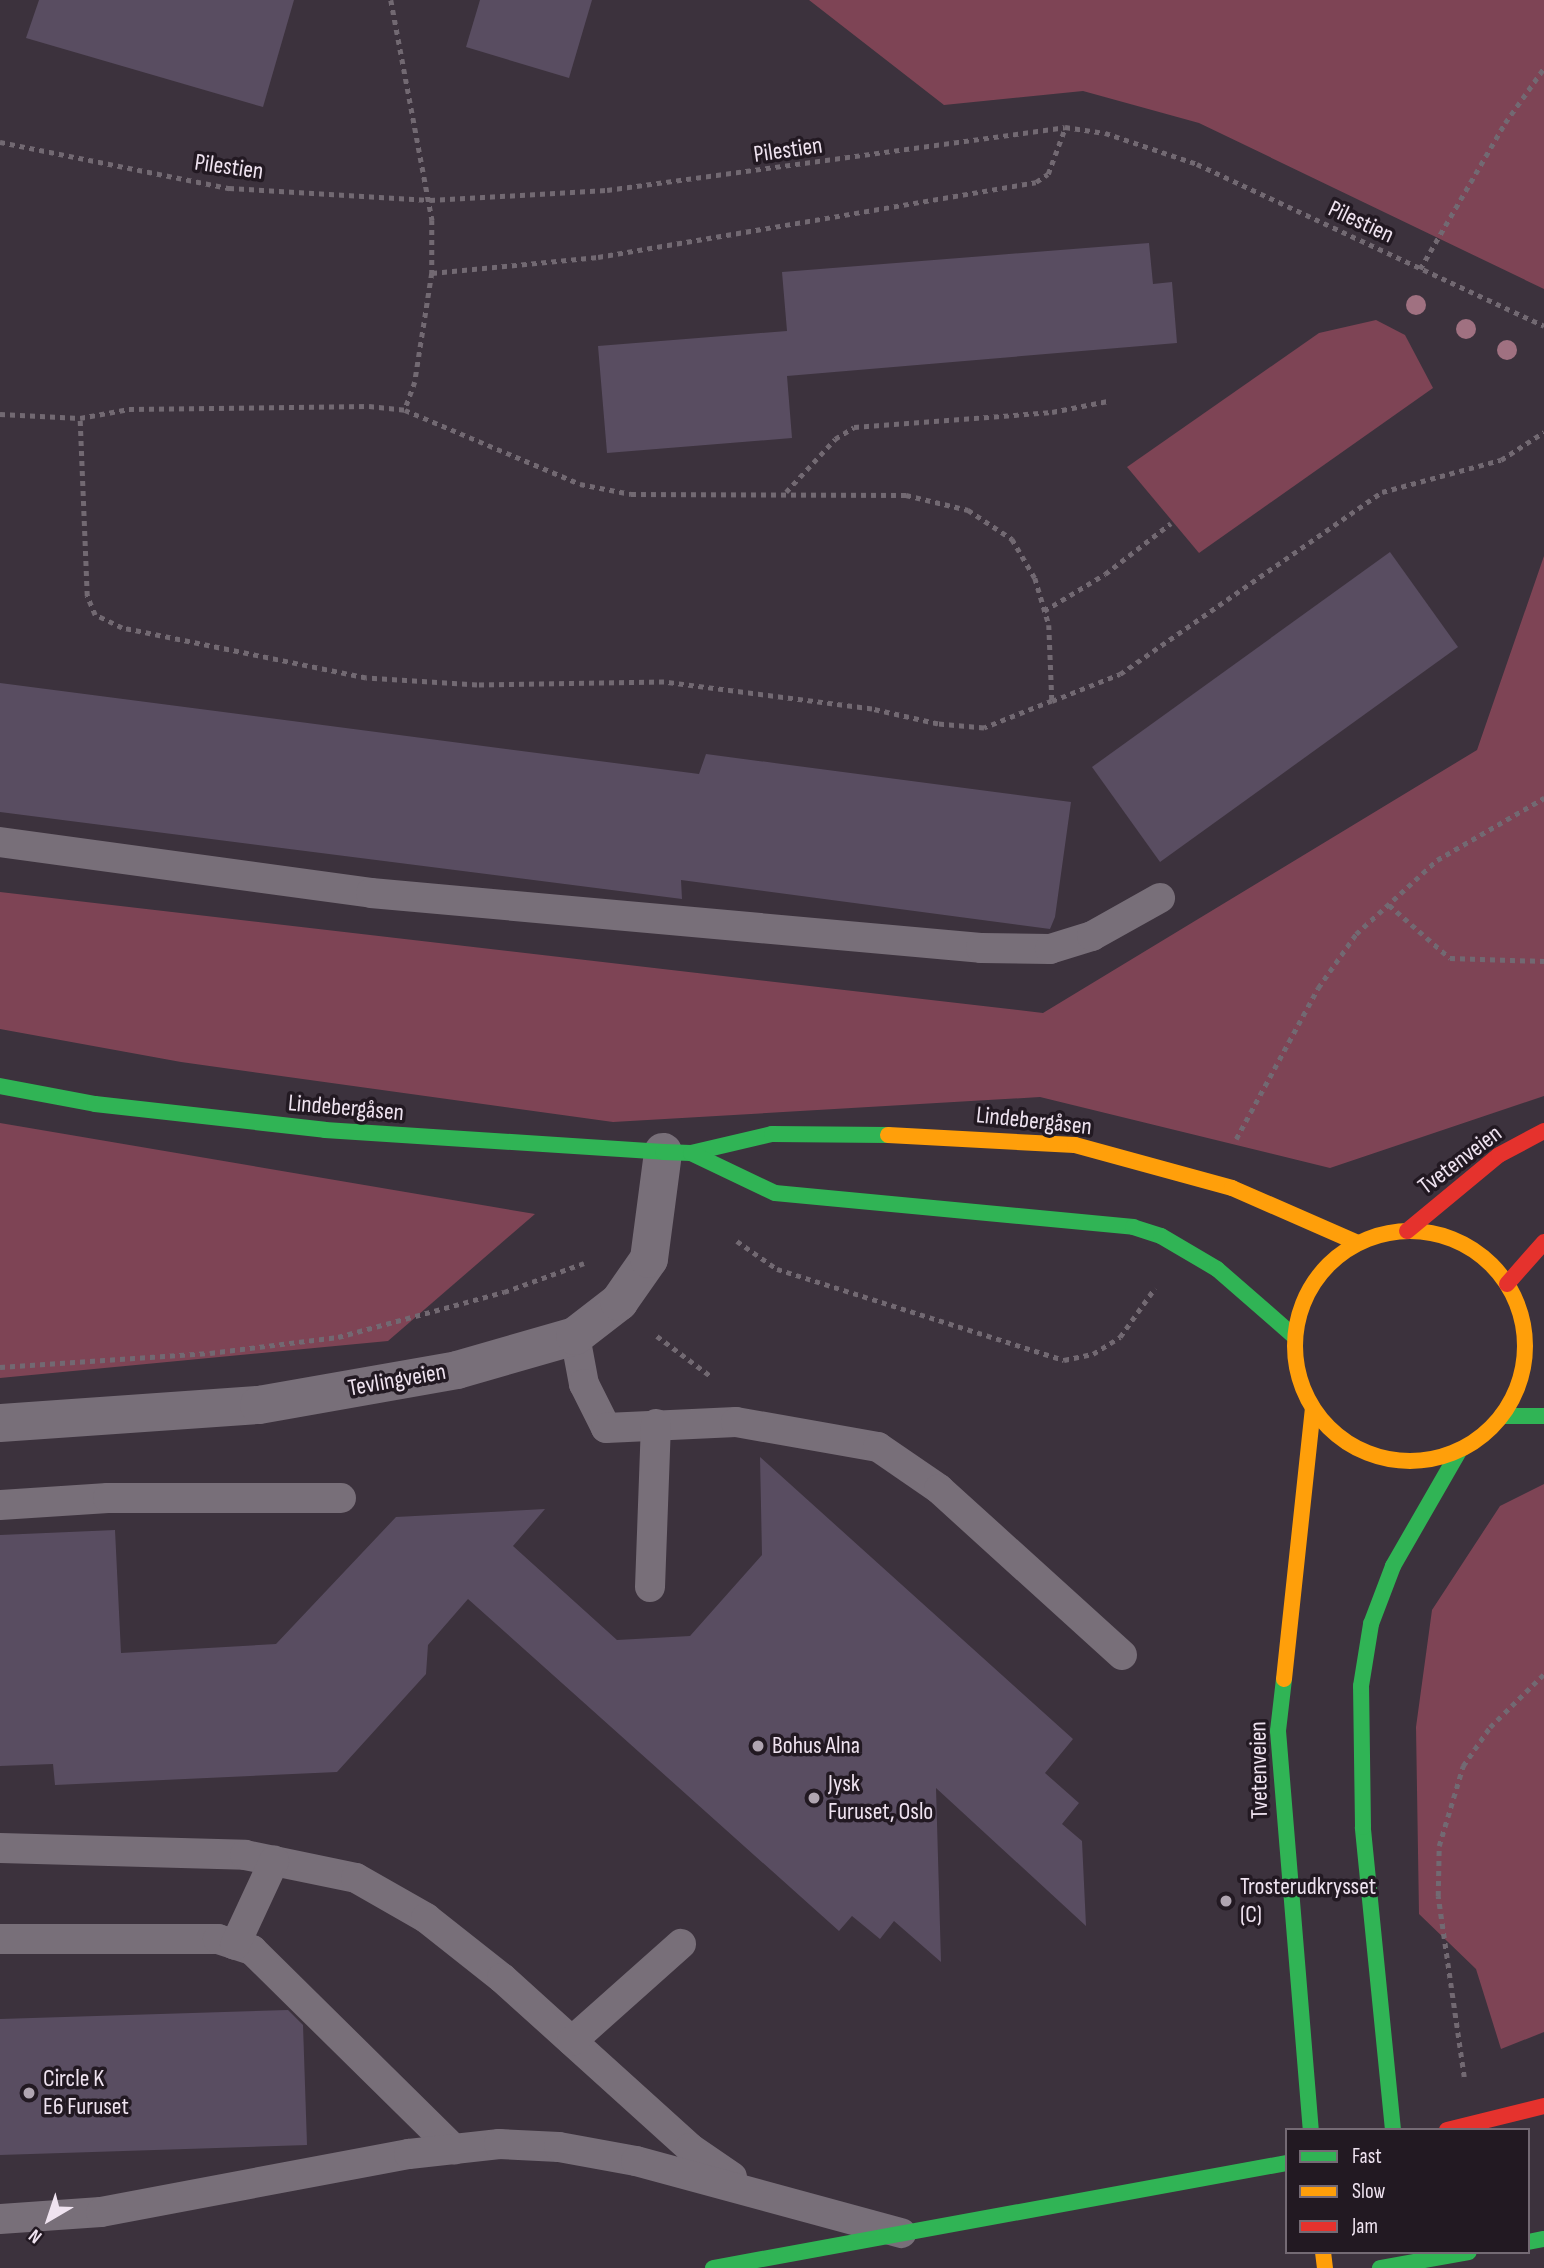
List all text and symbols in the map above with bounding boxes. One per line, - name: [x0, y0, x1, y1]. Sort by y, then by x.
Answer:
- street label: Pilestien: [752, 131, 824, 169]
- street label: Pilestien: [193, 148, 265, 186]
- street label: Pilestien: [1324, 194, 1398, 250]
- street label: Lindebergåsen: [287, 1089, 405, 1127]
- street label: Lindebergåsen: [975, 1101, 1093, 1141]
- street label: Tvetenveien: [1412, 1119, 1508, 1201]
- street label: Tevlingveien: [346, 1357, 448, 1403]
- street label: Tvetenveien: [1244, 1721, 1274, 1819]
- place label: Bohus Alna: [772, 1732, 860, 1760]
- marker: Bohus Alna: [750, 1738, 766, 1754]
- place label: Jysk Furuset, Oslo: [828, 1770, 933, 1826]
- marker: Jysk Furuset, Oslo: [806, 1790, 822, 1806]
- place label: Trosterudkrysset (C): [1240, 1873, 1376, 1929]
- marker: Trosterudkrysset (C): [1218, 1893, 1234, 1909]
- place label: Circle K E6 Furuset: [43, 2065, 129, 2121]
- marker: Circle K E6 Furuset: [21, 2085, 37, 2101]
- legend: [1285, 2128, 1530, 2254]
- text: Fast: [1352, 2144, 1382, 2169]
- text: Slow: [1352, 2179, 1385, 2204]
- north arrow: [14, 2184, 84, 2254]
- text: Jam: [1352, 2214, 1378, 2239]
- text: N: [24, 2224, 47, 2248]

